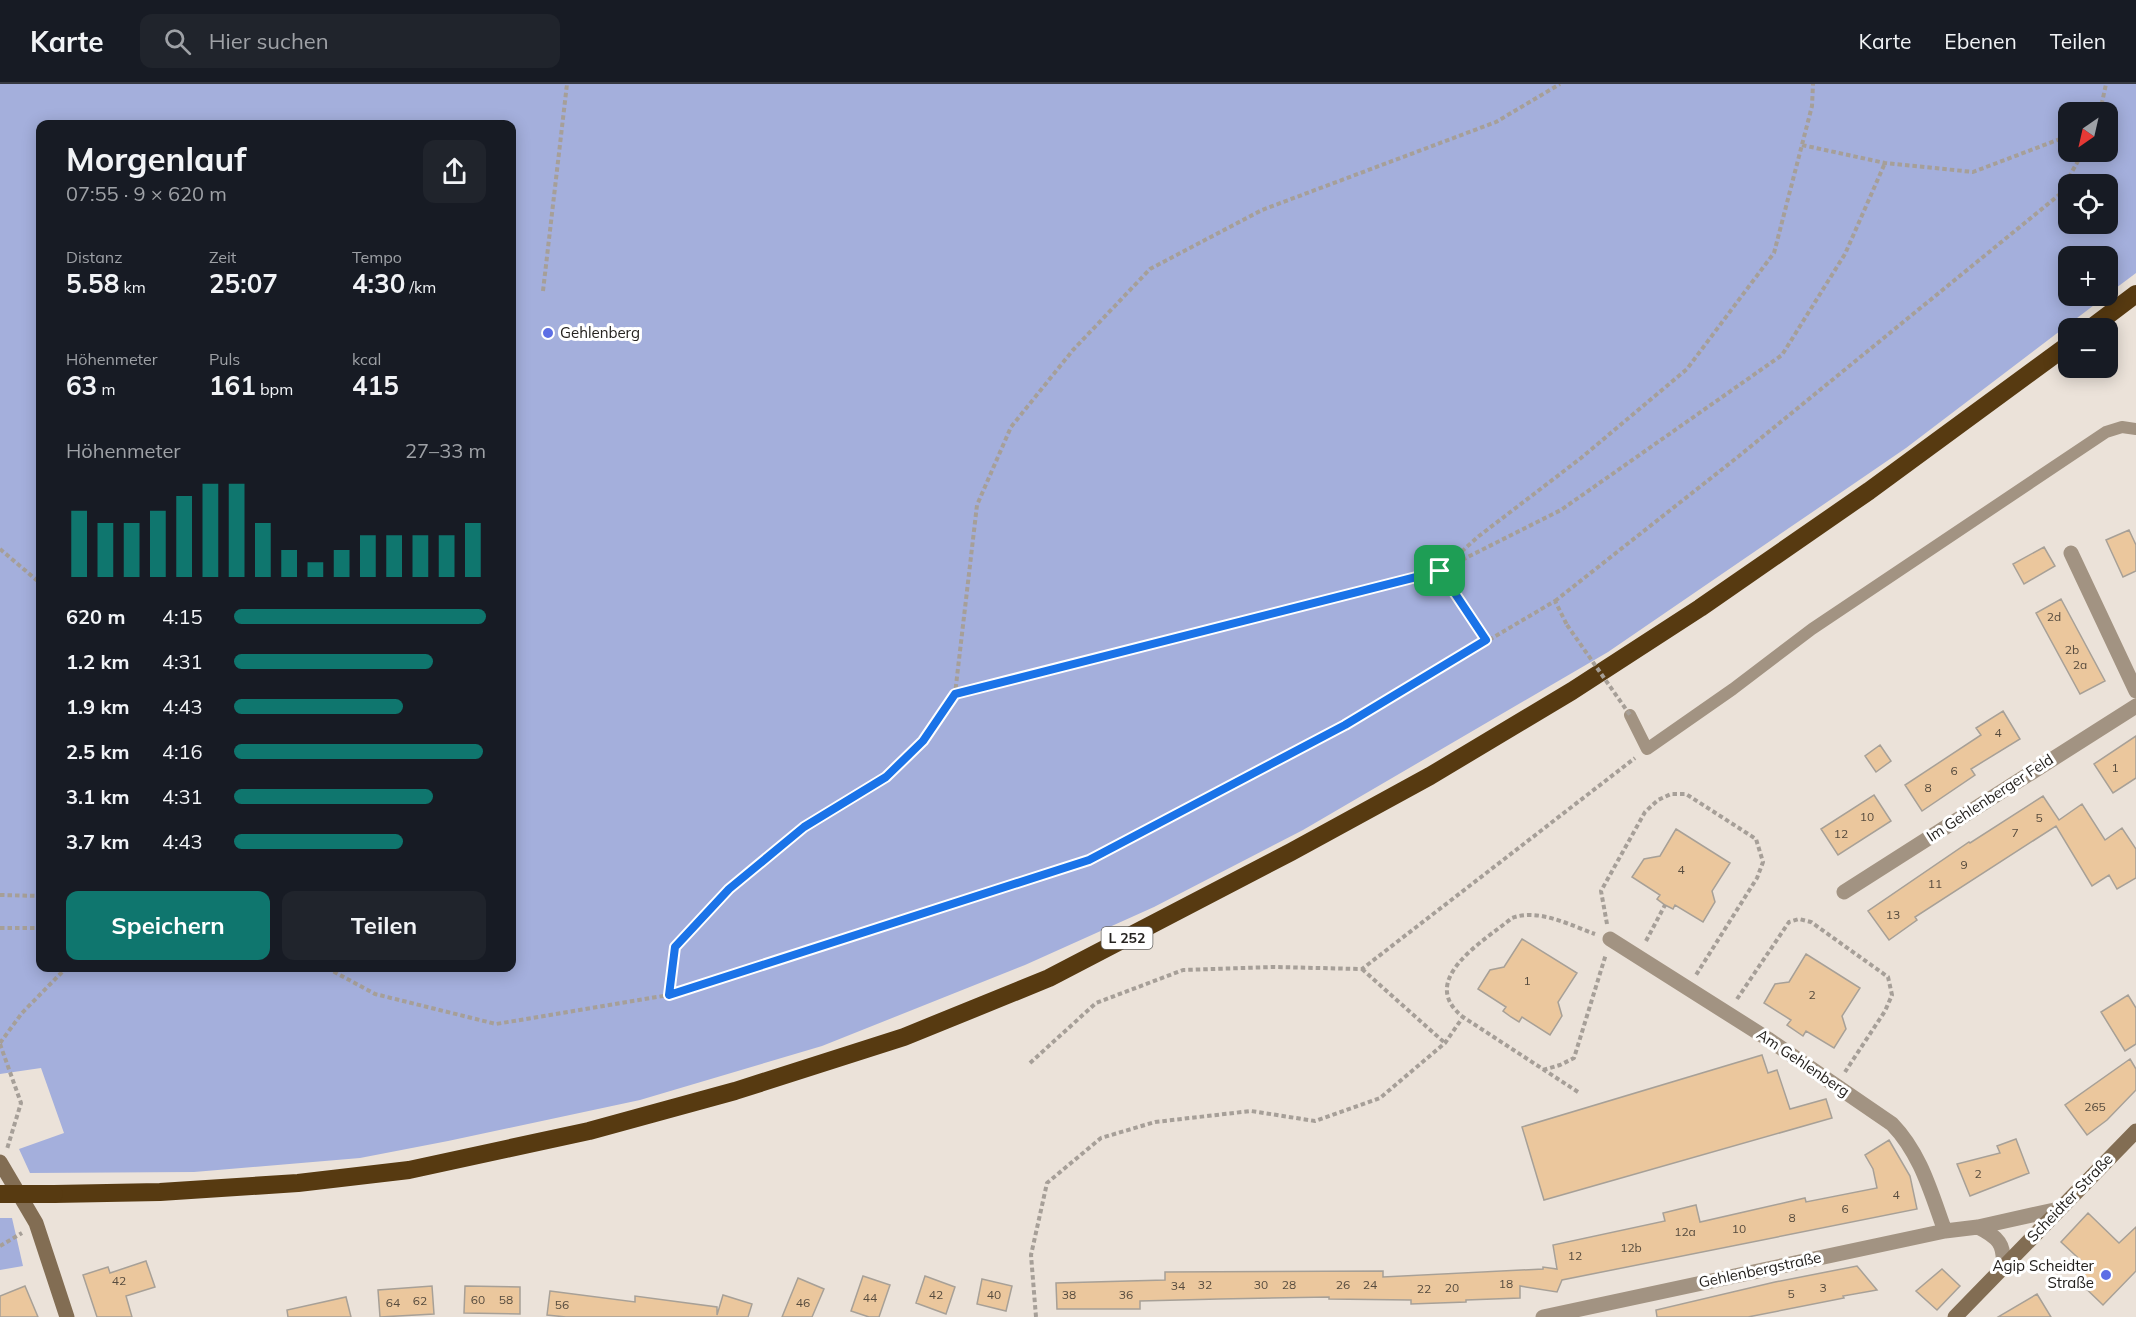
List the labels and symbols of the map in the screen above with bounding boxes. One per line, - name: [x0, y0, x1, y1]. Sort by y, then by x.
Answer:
- north arrow: [2058, 102, 2118, 162]
- place label: Gehlenberg: [560, 323, 640, 342]
- marker: Gehlenberg: [541, 326, 555, 340]
- pin: [1414, 545, 1465, 596]
- house number: 2d: [2047, 609, 2061, 624]
- house number: 2b: [2065, 642, 2079, 657]
- house number: 2a: [2073, 657, 2087, 672]
- house number: 4: [1994, 725, 2002, 740]
- street label: Im Gehlenberger Feld: [1923, 749, 2057, 846]
- house number: 1: [2111, 760, 2119, 775]
- house number: 6: [1950, 763, 1958, 778]
- house number: 8: [1924, 780, 1932, 795]
- house number: 10: [1860, 809, 1874, 824]
- house number: 5: [2035, 810, 2043, 825]
- house number: 7: [2011, 825, 2019, 840]
- house number: 12: [1834, 826, 1848, 841]
- house number: 9: [1960, 857, 1968, 872]
- house number: 4: [1677, 862, 1685, 877]
- house number: 11: [1928, 876, 1942, 891]
- house number: 13: [1886, 907, 1900, 922]
- road number: L 252: [1102, 927, 1152, 949]
- house number: 1: [1523, 973, 1531, 988]
- house number: 2: [1808, 987, 1816, 1002]
- street label: Am Gehlenberg: [1753, 1024, 1853, 1101]
- house number: 265: [2084, 1099, 2106, 1114]
- street label: Scheidter Straße: [2023, 1149, 2117, 1246]
- house number: 2: [1974, 1166, 1982, 1181]
- house number: 4: [1892, 1187, 1900, 1202]
- house number: 6: [1841, 1201, 1849, 1216]
- house number: 8: [1788, 1210, 1796, 1225]
- house number: 10: [1732, 1221, 1746, 1236]
- house number: 12a: [1674, 1224, 1696, 1239]
- house number: 12b: [1620, 1240, 1642, 1255]
- street label: Gehlenbergstraße: [1697, 1247, 1823, 1292]
- house number: 12: [1568, 1248, 1582, 1263]
- place label: Agip Scheidter Straße: [1992, 1256, 2095, 1292]
- marker: Agip Scheidter Straße: [2099, 1268, 2113, 1282]
- house number: 42: [112, 1273, 126, 1288]
- house number: 18: [1499, 1276, 1513, 1291]
- house number: 32: [1198, 1277, 1212, 1292]
- house number: 30: [1254, 1277, 1268, 1292]
- house number: 28: [1282, 1277, 1296, 1292]
- house number: 26: [1336, 1277, 1350, 1292]
- house number: 24: [1363, 1277, 1377, 1292]
- house number: 34: [1171, 1278, 1185, 1293]
- house number: 20: [1445, 1280, 1459, 1295]
- house number: 3: [1819, 1280, 1827, 1295]
- house number: 22: [1417, 1281, 1431, 1296]
- house number: 5: [1787, 1286, 1795, 1301]
- house number: 42: [929, 1287, 943, 1302]
- house number: 40: [987, 1287, 1001, 1302]
- house number: 38: [1062, 1287, 1076, 1302]
- house number: 36: [1119, 1287, 1133, 1302]
- house number: 44: [863, 1290, 877, 1305]
- house number: 60: [471, 1292, 485, 1307]
- house number: 58: [499, 1292, 513, 1307]
- house number: 62: [413, 1293, 427, 1308]
- house number: 64: [386, 1295, 400, 1310]
- house number: 46: [796, 1295, 810, 1310]
- house number: 56: [555, 1297, 569, 1312]

